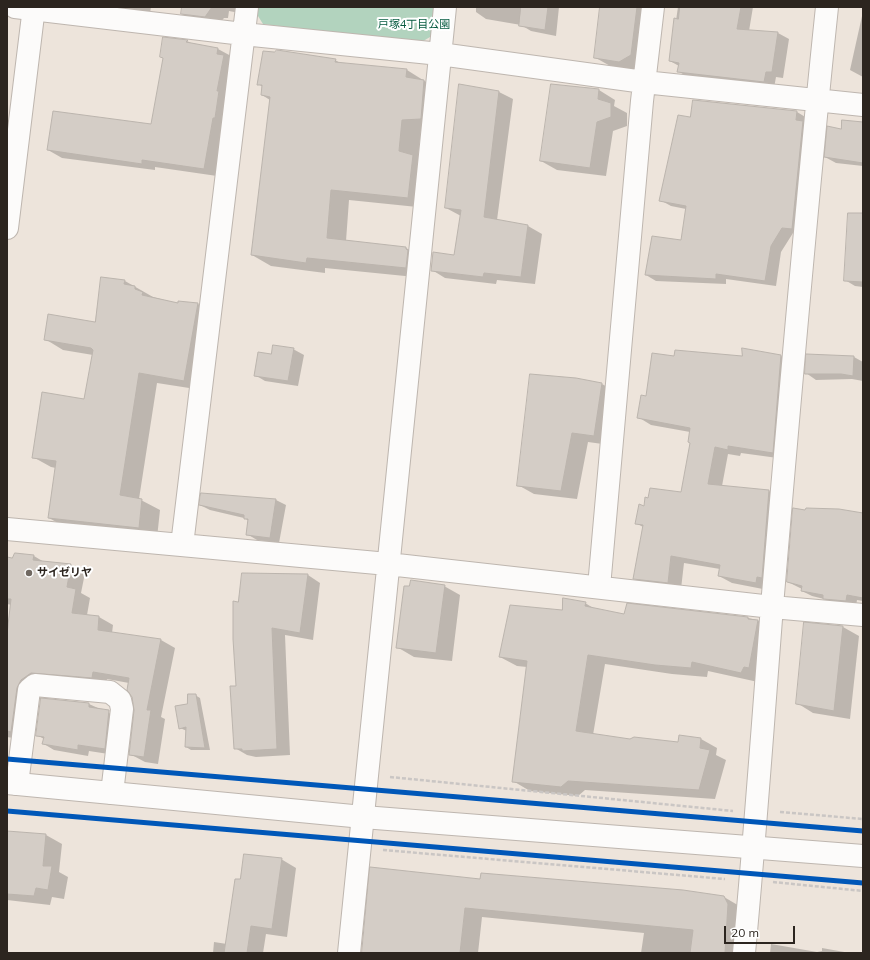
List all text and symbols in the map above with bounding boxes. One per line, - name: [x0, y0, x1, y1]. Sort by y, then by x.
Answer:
- park label: 戸塚4丁目公園: [378, 18, 450, 32]
- place label: サイゼリヤ: [37, 566, 92, 580]
- marker: サイゼリヤ: [24, 568, 34, 578]
- scale bar: [726, 918, 797, 944]
- text: 20 m: [731, 925, 759, 940]

